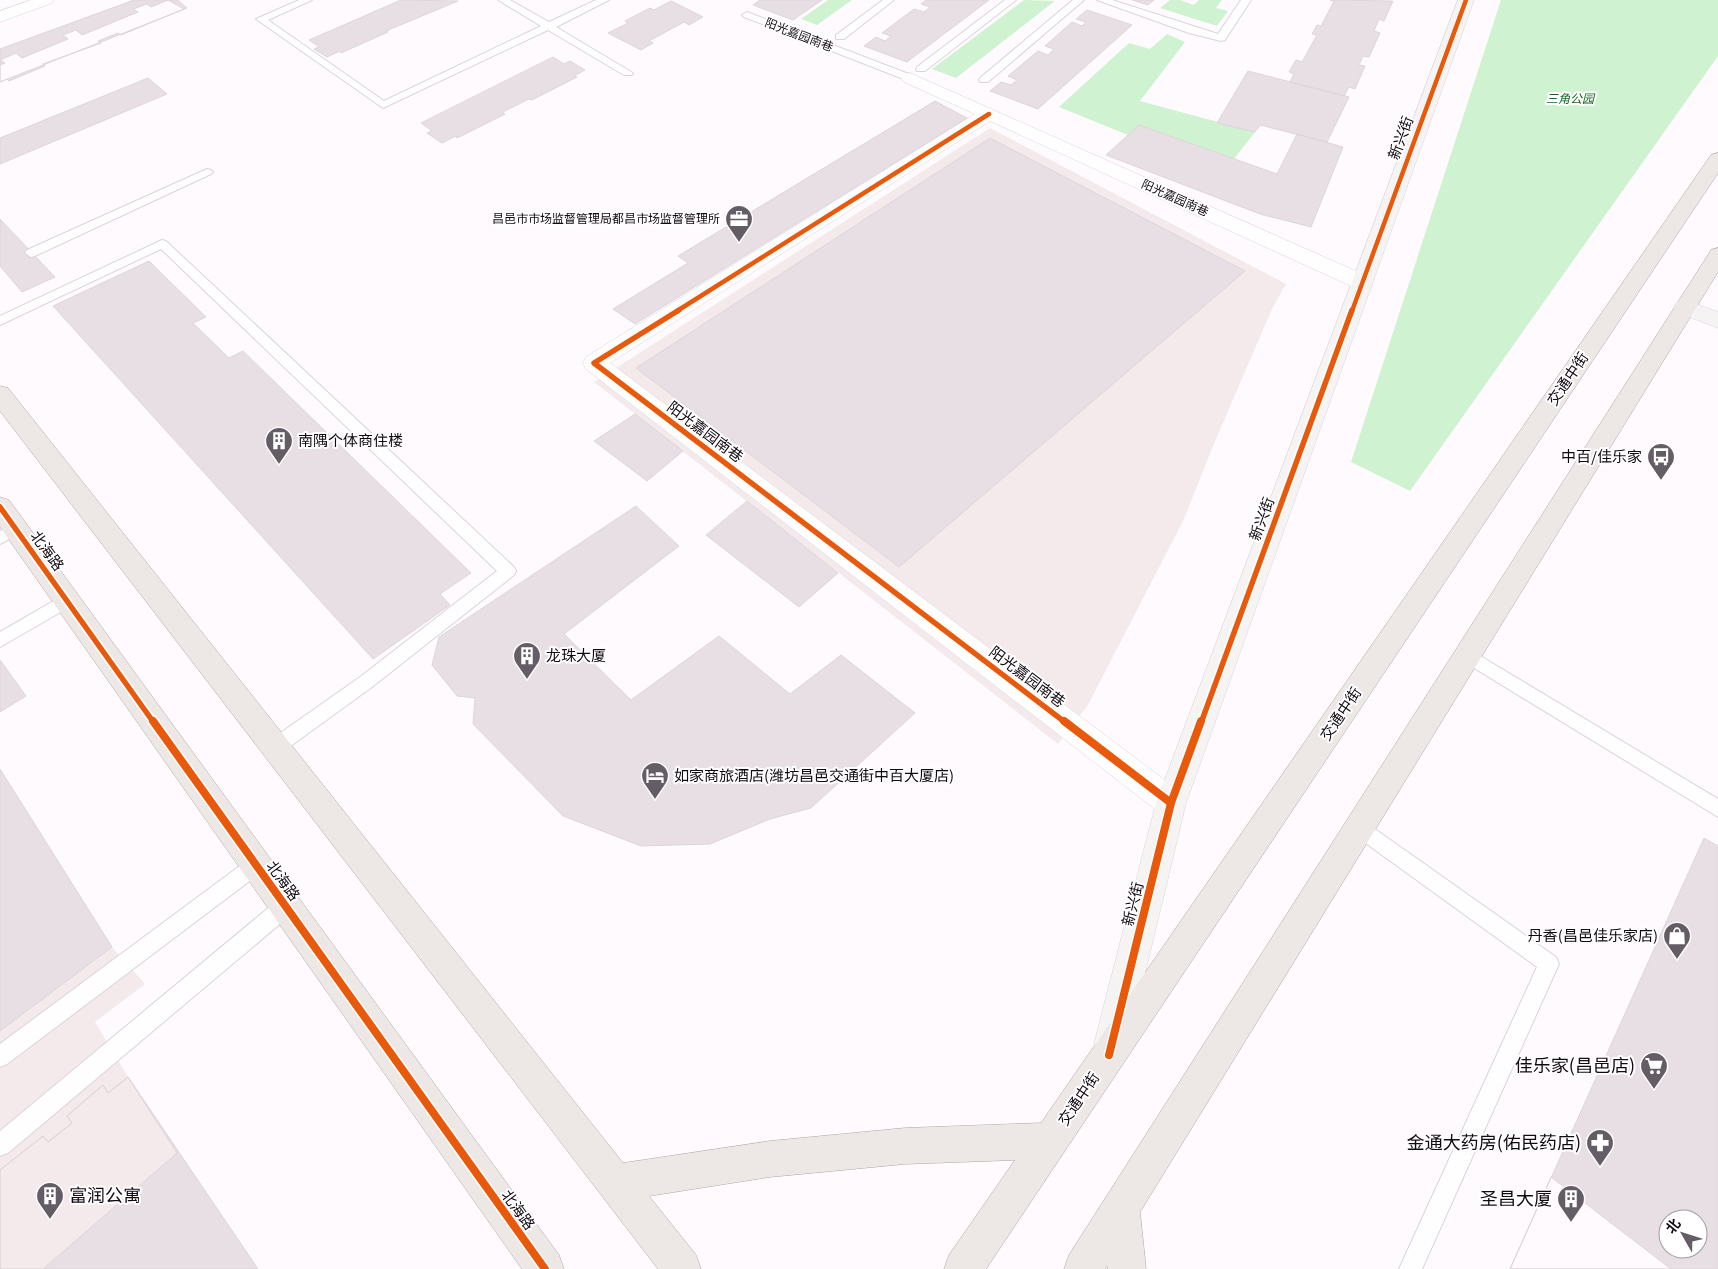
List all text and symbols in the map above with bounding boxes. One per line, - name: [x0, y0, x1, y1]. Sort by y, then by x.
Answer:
- street label: 阳光嘉园南巷: [763, 13, 836, 54]
- park label: 三角公园: [1546, 89, 1596, 106]
- street label: 新兴街: [1382, 113, 1417, 162]
- street label: 阳光嘉园南巷: [1139, 174, 1212, 219]
- office icon: 昌邑市市场监督管理局都昌市场监督管理所: [724, 204, 754, 243]
- place label: 昌邑市市场监督管理局都昌市场监督管理所: [492, 209, 720, 226]
- street label: 交通中街: [1541, 347, 1592, 409]
- street label: 阳光嘉园南巷: [664, 395, 748, 466]
- building icon: 南隅个体商住楼: [264, 426, 294, 465]
- place label: 南隅个体商住楼: [298, 429, 403, 450]
- bus stop icon: 中百/佳乐家: [1646, 442, 1676, 481]
- place label: 中百/佳乐家: [1561, 445, 1642, 466]
- street label: 新兴街: [1243, 494, 1278, 543]
- street label: 北海路: [26, 526, 70, 574]
- street label: 阳光嘉园南巷: [986, 640, 1070, 711]
- building icon: 龙珠大厦: [512, 641, 542, 680]
- place label: 龙珠大厦: [546, 644, 606, 665]
- street label: 交通中街: [1314, 682, 1365, 744]
- hotel icon: 如家商旅酒店(潍坊昌邑交通街中百大厦店): [640, 761, 670, 800]
- place label: 如家商旅酒店(潍坊昌邑交通街中百大厦店): [674, 764, 954, 785]
- street label: 北海路: [262, 856, 306, 904]
- street label: 新兴街: [1116, 879, 1147, 928]
- shop icon: 丹香(昌邑佳乐家店): [1662, 921, 1692, 960]
- place label: 丹香(昌邑佳乐家店): [1528, 924, 1658, 945]
- place label: 佳乐家(昌邑店): [1515, 1051, 1635, 1077]
- supermarket icon: 佳乐家(昌邑店): [1639, 1051, 1669, 1090]
- street label: 交通中街: [1052, 1067, 1103, 1129]
- place label: 金通大药房(佑民药店): [1407, 1128, 1581, 1154]
- pharmacy icon: 金通大药房(佑民药店): [1585, 1128, 1615, 1167]
- building icon: 富润公寓: [35, 1181, 65, 1220]
- place label: 富润公寓: [69, 1181, 141, 1207]
- place label: 圣昌大厦: [1480, 1184, 1552, 1210]
- building icon: 圣昌大厦: [1556, 1184, 1586, 1223]
- street label: 北海路: [497, 1185, 541, 1233]
- north arrow: [1658, 1209, 1708, 1259]
- text: 北: [1660, 1213, 1684, 1237]

